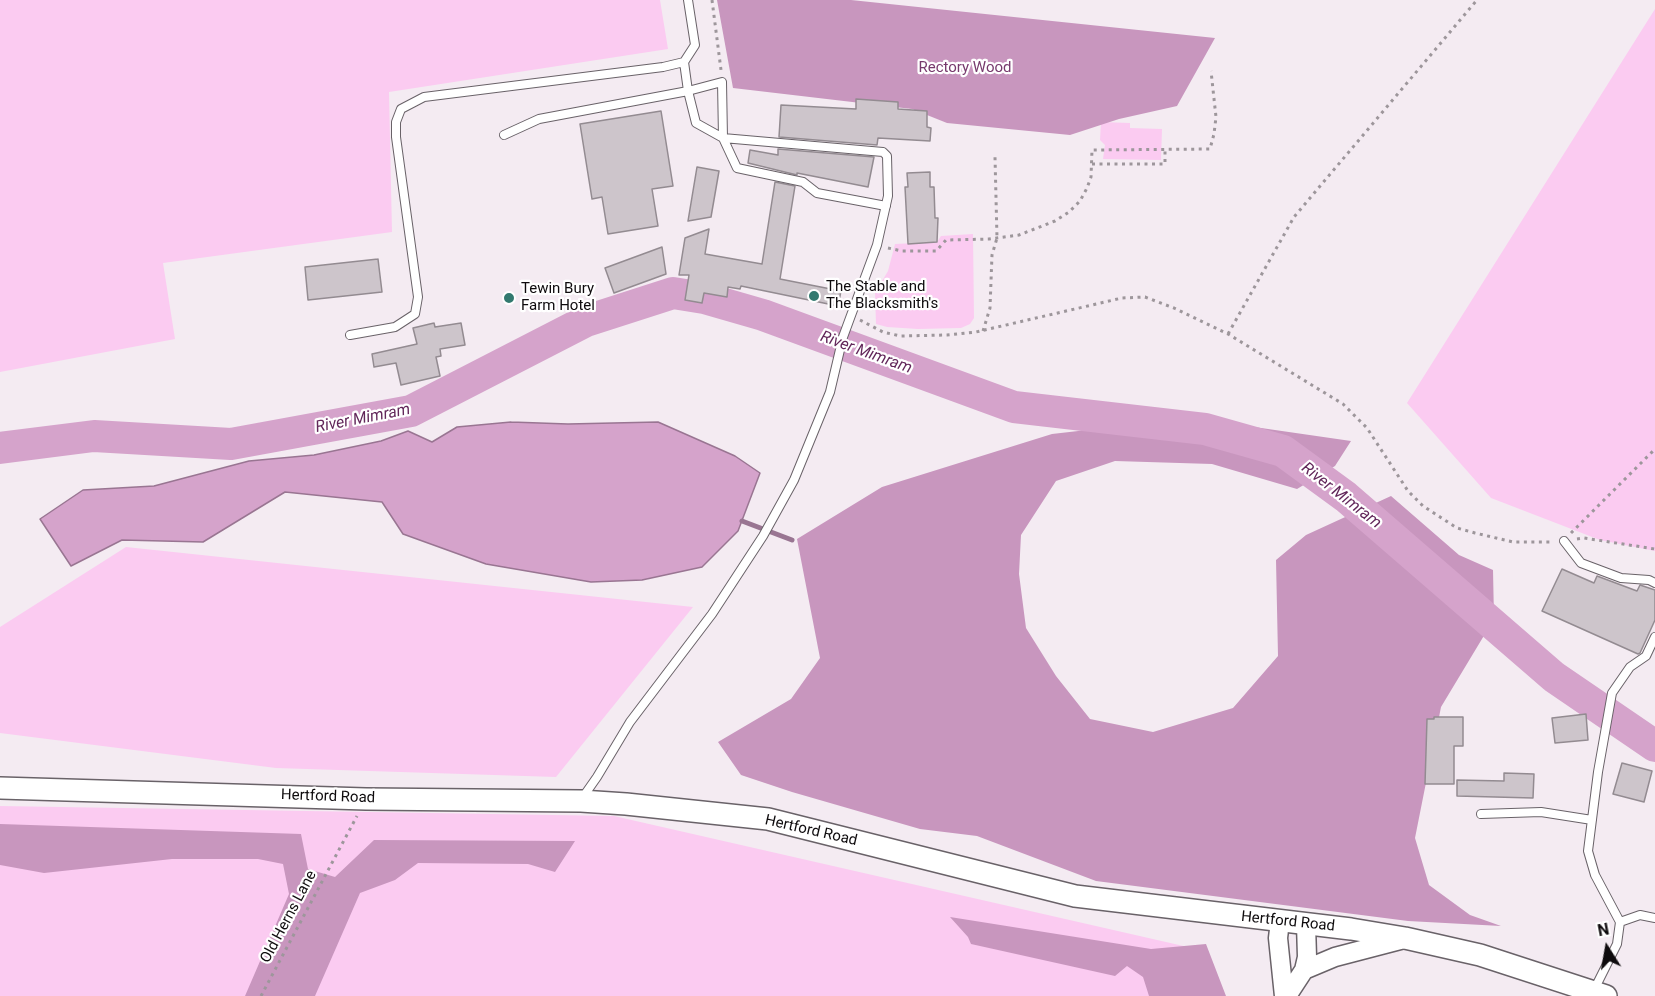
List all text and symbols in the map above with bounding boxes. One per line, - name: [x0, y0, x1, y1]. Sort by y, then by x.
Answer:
- park label: Rectory Wood: [918, 59, 1012, 77]
- place label: The Stable and The Blacksmith's: [826, 278, 938, 313]
- place label: Tewin Bury Farm Hotel: [521, 280, 595, 315]
- marker: The Stable and The Blacksmith's: [807, 289, 821, 303]
- marker: Tewin Bury Farm Hotel: [502, 291, 516, 305]
- water label: River Mimram: [818, 328, 914, 378]
- water label: River Mimram: [314, 400, 412, 438]
- water label: River Mimram: [1297, 459, 1385, 533]
- street label: Hertford Road: [281, 786, 375, 808]
- street label: Hertford Road: [763, 812, 859, 850]
- street label: Old Herns Lane: [257, 868, 321, 966]
- street label: Hertford Road: [1240, 908, 1336, 936]
- north arrow: [1577, 918, 1637, 978]
- text: N: [1596, 919, 1611, 940]

